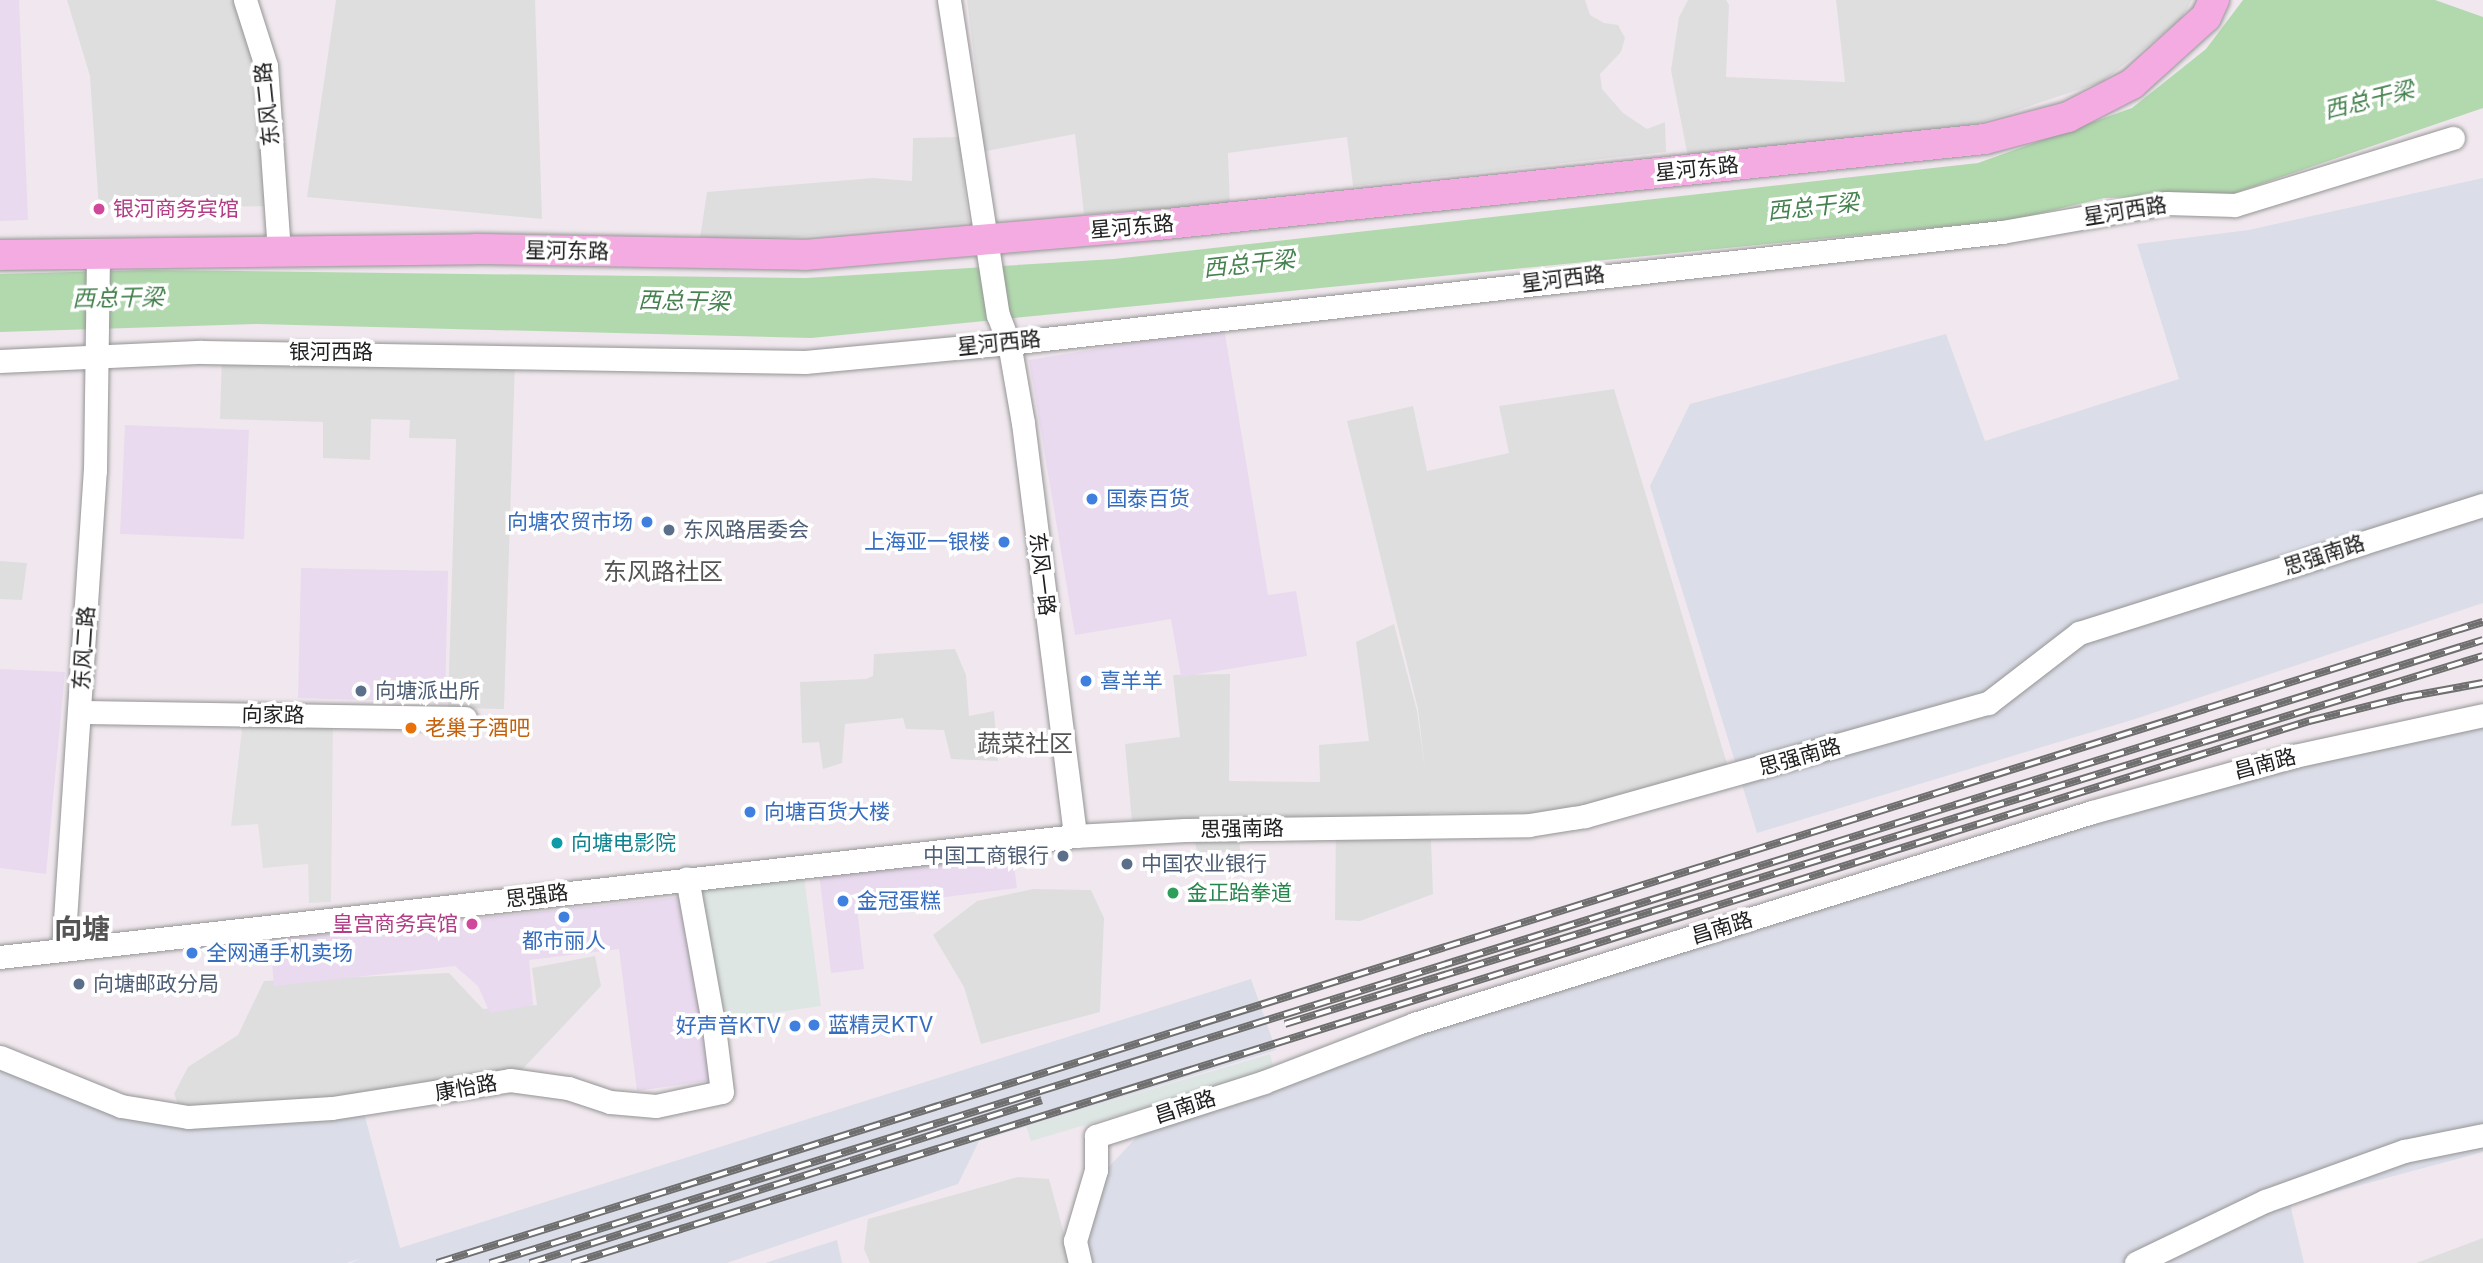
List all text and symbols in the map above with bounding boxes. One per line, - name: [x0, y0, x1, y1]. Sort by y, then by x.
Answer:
- street label: 东风二路: [250, 61, 284, 147]
- water label: 西总干梁: [2321, 75, 2417, 125]
- street label: 星河东路: [1654, 152, 1740, 186]
- water label: 西总干梁: [1766, 188, 1860, 226]
- street label: 星河西路: [2082, 192, 2168, 230]
- place label: 银河商务宾馆: [113, 196, 239, 222]
- marker: 银河商务宾馆: [91, 201, 107, 217]
- street label: 星河东路: [1089, 211, 1175, 243]
- street label: 星河东路: [525, 238, 609, 264]
- water label: 西总干梁: [1202, 245, 1296, 283]
- street label: 星河西路: [1520, 261, 1606, 297]
- water label: 西总干梁: [72, 283, 164, 313]
- water label: 西总干梁: [638, 286, 730, 316]
- street label: 星河西路: [956, 326, 1042, 360]
- street label: 银河西路: [289, 339, 373, 365]
- place label: 国泰百货: [1106, 486, 1190, 512]
- marker: 国泰百货: [1084, 491, 1100, 507]
- place label: 向塘农贸市场: [507, 509, 633, 535]
- marker: 向塘农贸市场: [639, 514, 655, 530]
- place label: 东风路居委会: [683, 517, 809, 543]
- marker: 东风路居委会: [661, 522, 677, 538]
- place label: 上海亚一银楼: [864, 529, 990, 555]
- street label: 思强南路: [2280, 530, 2368, 580]
- street label: 东风一路: [1024, 531, 1060, 617]
- marker: 上海亚一银楼: [996, 534, 1012, 550]
- district label: 东风路社区: [603, 558, 723, 586]
- street label: 东风二路: [69, 605, 99, 691]
- place label: 喜羊羊: [1100, 668, 1163, 694]
- marker: 喜羊羊: [1078, 673, 1094, 689]
- place label: 向塘派出所: [375, 678, 480, 704]
- marker: 向塘派出所: [353, 683, 369, 699]
- street label: 向家路: [241, 702, 305, 728]
- place label: 老巢子酒吧: [425, 715, 530, 741]
- marker: 老巢子酒吧: [403, 720, 419, 736]
- district label: 蔬菜社区: [977, 730, 1073, 758]
- street label: 思强南路: [1756, 733, 1844, 781]
- street label: 昌南路: [2231, 744, 2299, 784]
- place label: 向塘百货大楼: [764, 799, 890, 825]
- marker: 向塘百货大楼: [742, 804, 758, 820]
- street label: 思强南路: [1200, 816, 1284, 842]
- place label: 向塘电影院: [571, 830, 676, 856]
- marker: 向塘电影院: [549, 835, 565, 851]
- place label: 中国工商银行: [923, 843, 1049, 869]
- marker: 中国工商银行: [1055, 848, 1071, 864]
- place label: 中国农业银行: [1141, 851, 1267, 877]
- marker: 中国农业银行: [1119, 856, 1135, 872]
- street label: 思强路: [504, 880, 570, 912]
- place label: 金正跆拳道: [1187, 880, 1292, 906]
- marker: 金正跆拳道: [1165, 885, 1181, 901]
- place label: 金冠蛋糕: [857, 888, 941, 914]
- marker: 金冠蛋糕: [835, 893, 851, 909]
- street label: 昌南路: [1688, 907, 1756, 949]
- marker: 都市丽人: [556, 909, 572, 925]
- place label: 皇宫商务宾馆: [332, 911, 458, 937]
- district label: 向塘: [54, 912, 110, 946]
- marker: 皇宫商务宾馆: [464, 916, 480, 932]
- place label: 都市丽人: [522, 928, 606, 954]
- place label: 全网通手机卖场: [206, 940, 353, 966]
- marker: 全网通手机卖场: [184, 945, 200, 961]
- place label: 向塘邮政分局: [93, 971, 219, 997]
- marker: 向塘邮政分局: [71, 976, 87, 992]
- place label: 蓝精灵KTV: [828, 1012, 933, 1038]
- place label: 好声音KTV: [676, 1013, 781, 1039]
- marker: 蓝精灵KTV: [806, 1017, 822, 1033]
- marker: 好声音KTV: [787, 1018, 803, 1034]
- street label: 康怡路: [433, 1070, 499, 1106]
- street label: 昌南路: [1151, 1085, 1219, 1129]

